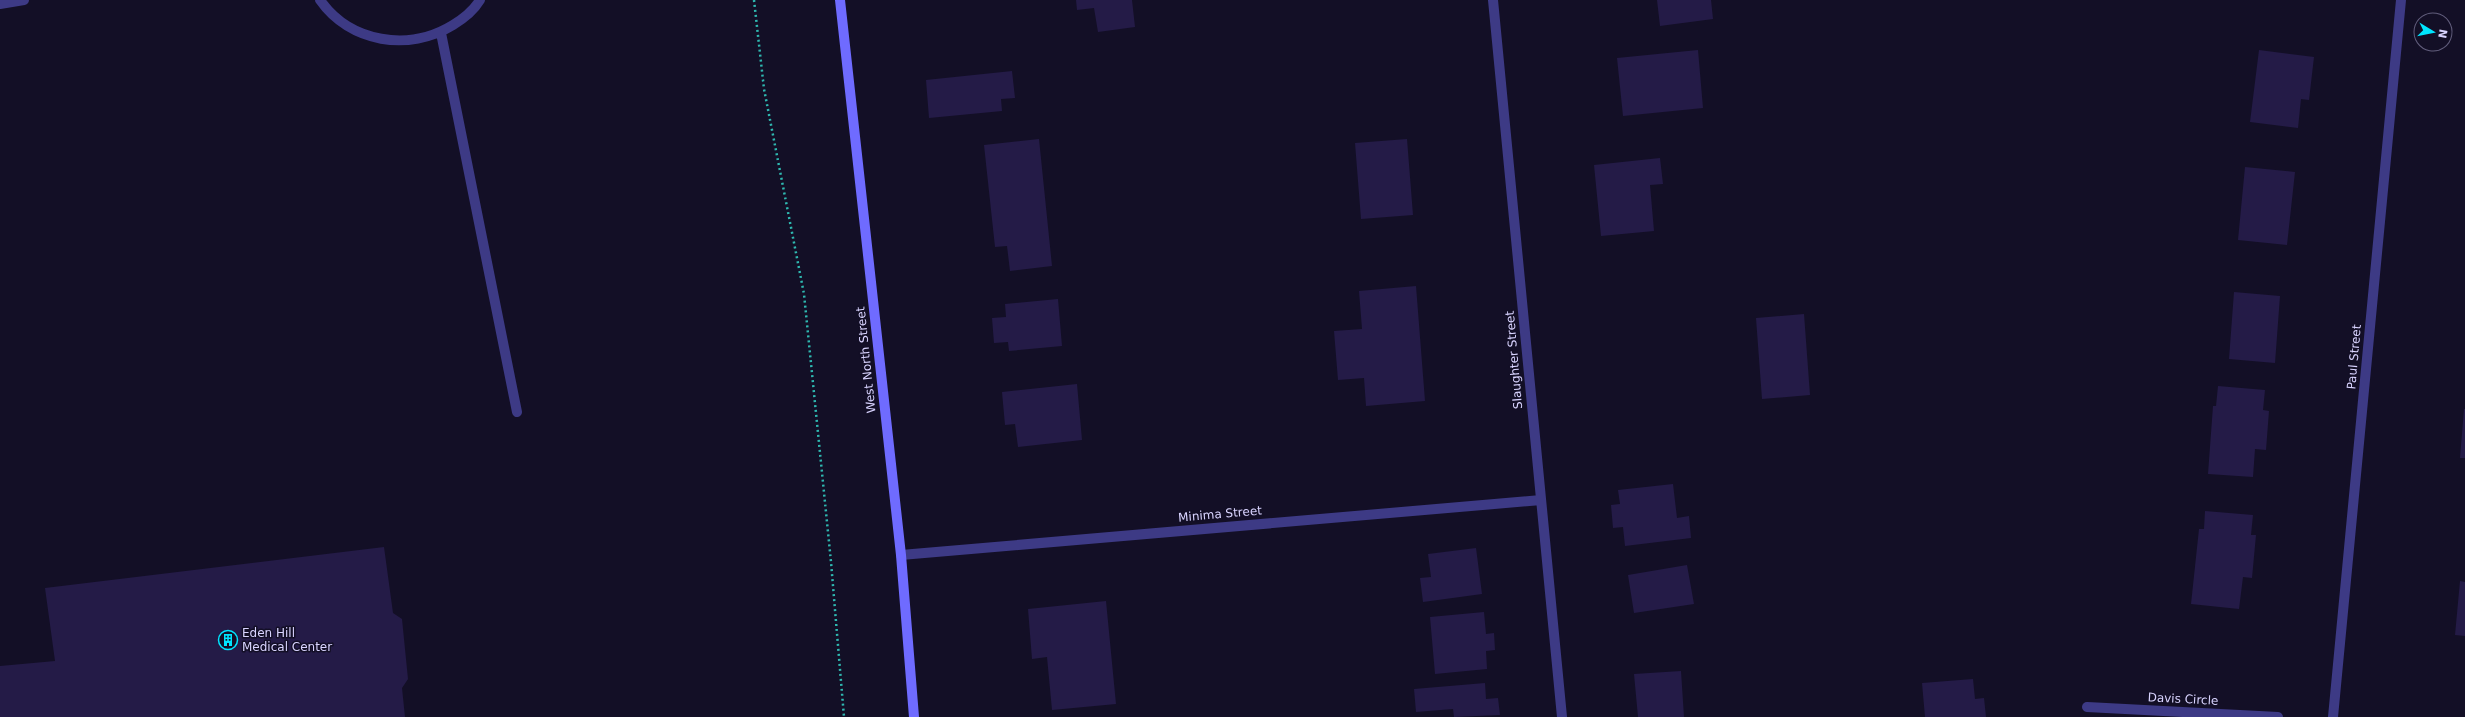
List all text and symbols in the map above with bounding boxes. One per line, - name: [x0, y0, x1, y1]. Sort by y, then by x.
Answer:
- north arrow: [2413, 12, 2453, 52]
- text: N: [2435, 28, 2450, 39]
- street label: West North Street: [853, 306, 879, 414]
- street label: Slaughter Street: [1503, 310, 1525, 410]
- street label: Paul Street: [2344, 324, 2364, 390]
- street label: Minima Street: [1178, 503, 1263, 525]
- place label: Eden Hill Medical Center: [242, 626, 332, 654]
- building icon: Eden Hill Medical Center: [217, 629, 239, 651]
- street label: Davis Circle: [2147, 690, 2219, 708]

